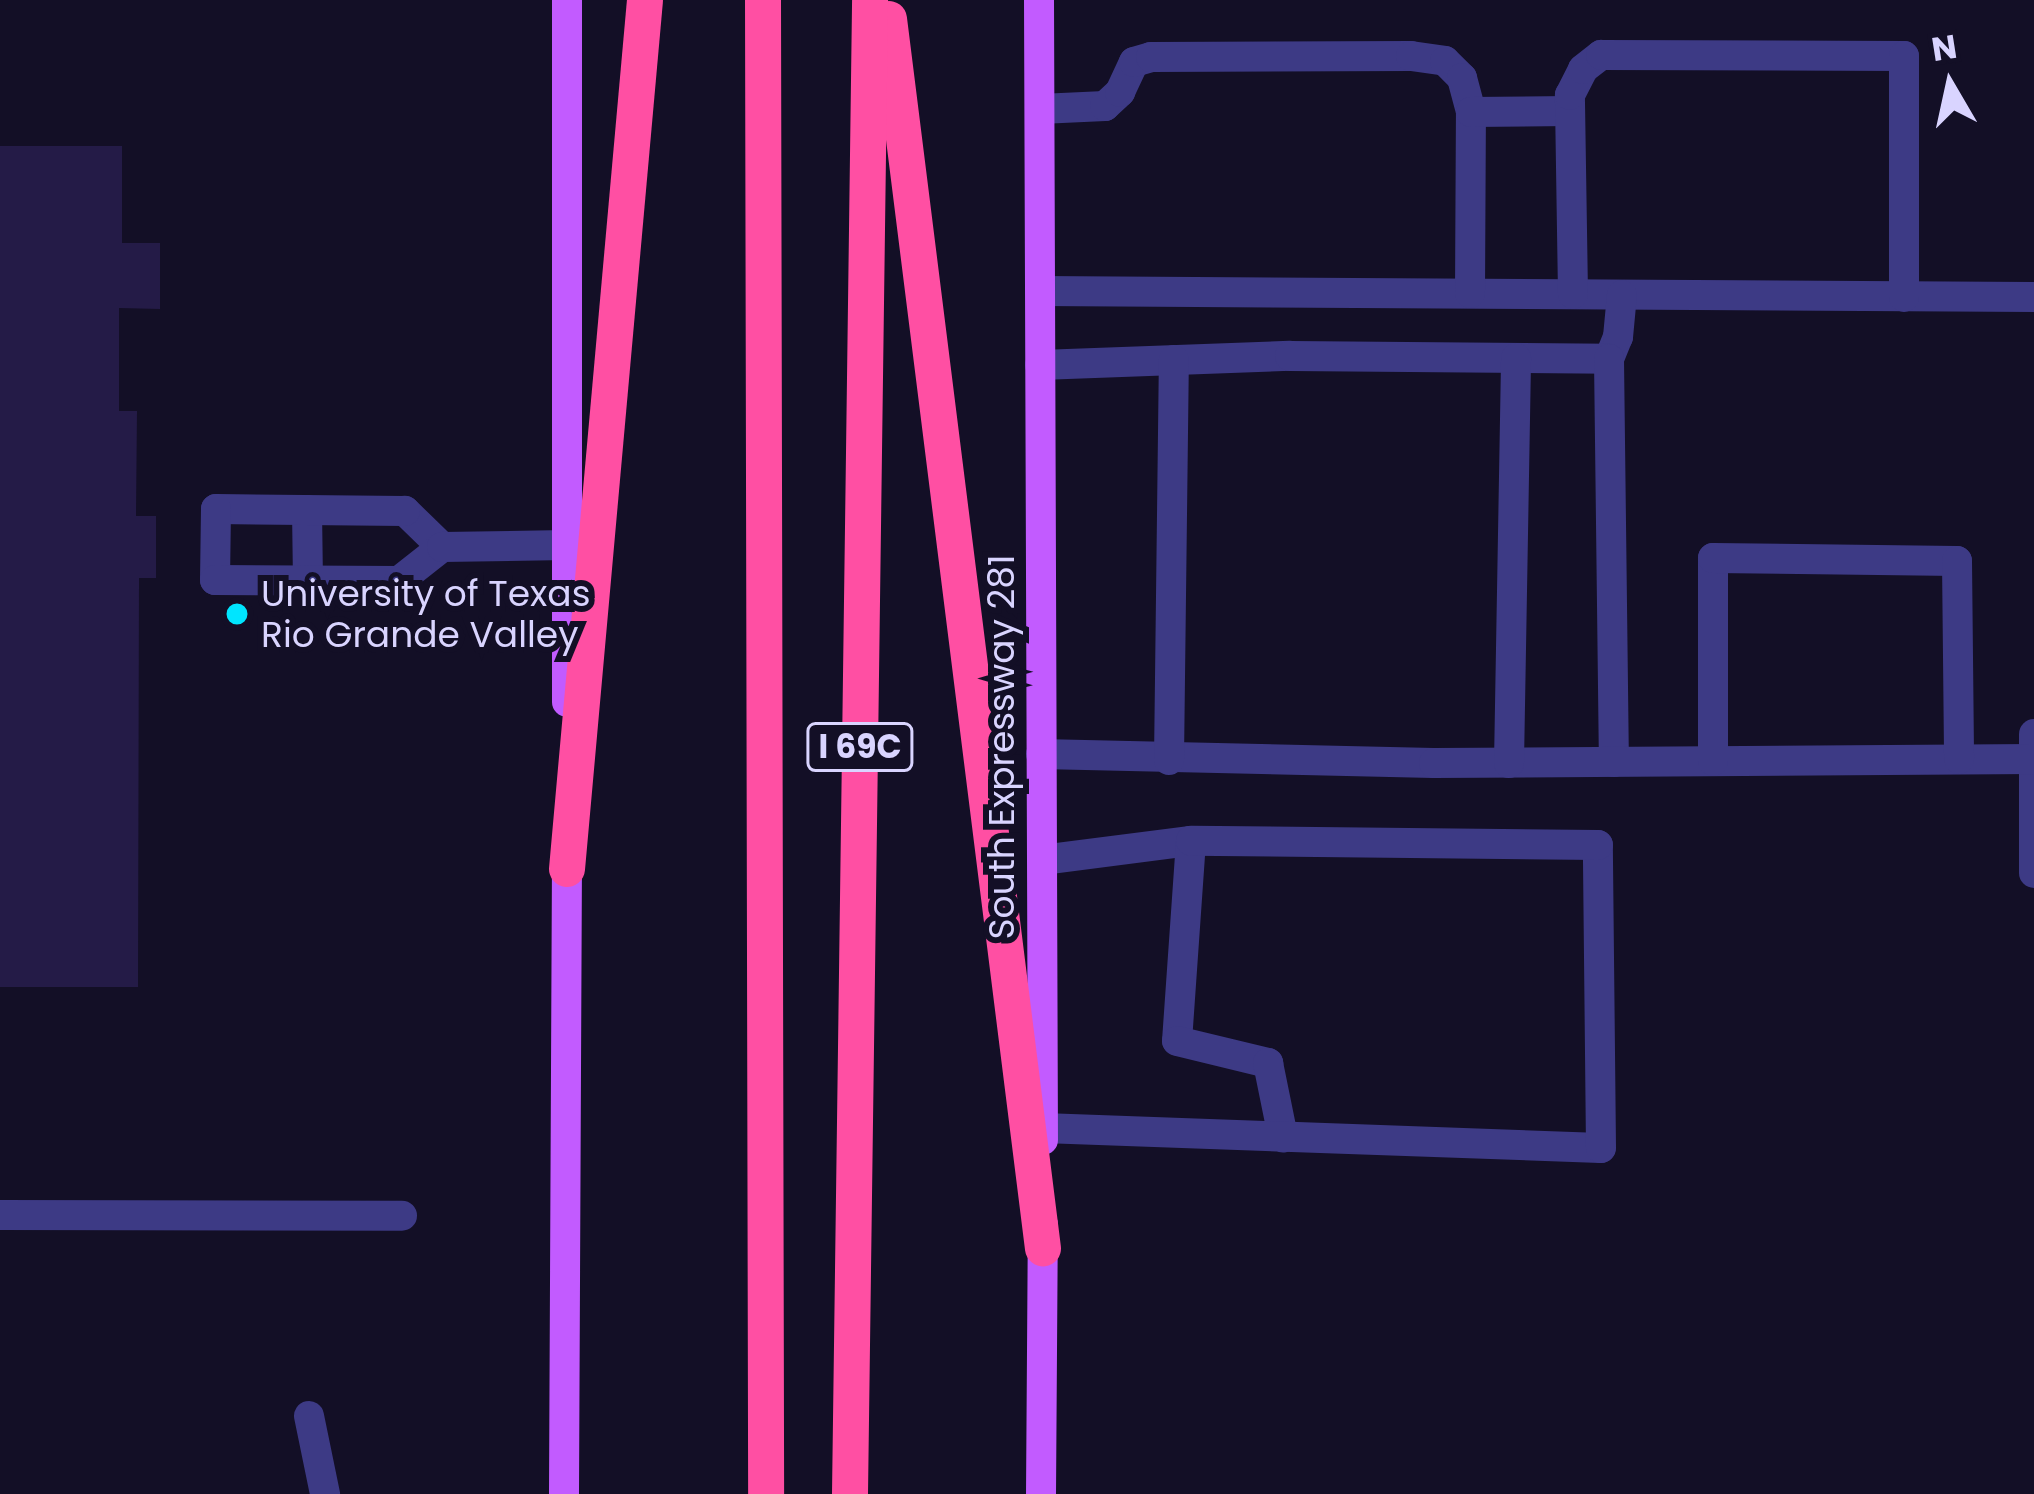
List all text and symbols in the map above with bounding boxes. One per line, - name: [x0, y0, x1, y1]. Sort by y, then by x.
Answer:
- text: N: [1928, 23, 1960, 73]
- north arrow: [1890, 24, 2010, 144]
- street label: South Expressway 281: [980, 554, 1024, 940]
- place label: University of Texas Rio Grande Valley: [261, 571, 590, 656]
- marker: University of Texas Rio Grande Valley: [224, 601, 250, 627]
- road number: I 69C: [806, 720, 914, 774]

